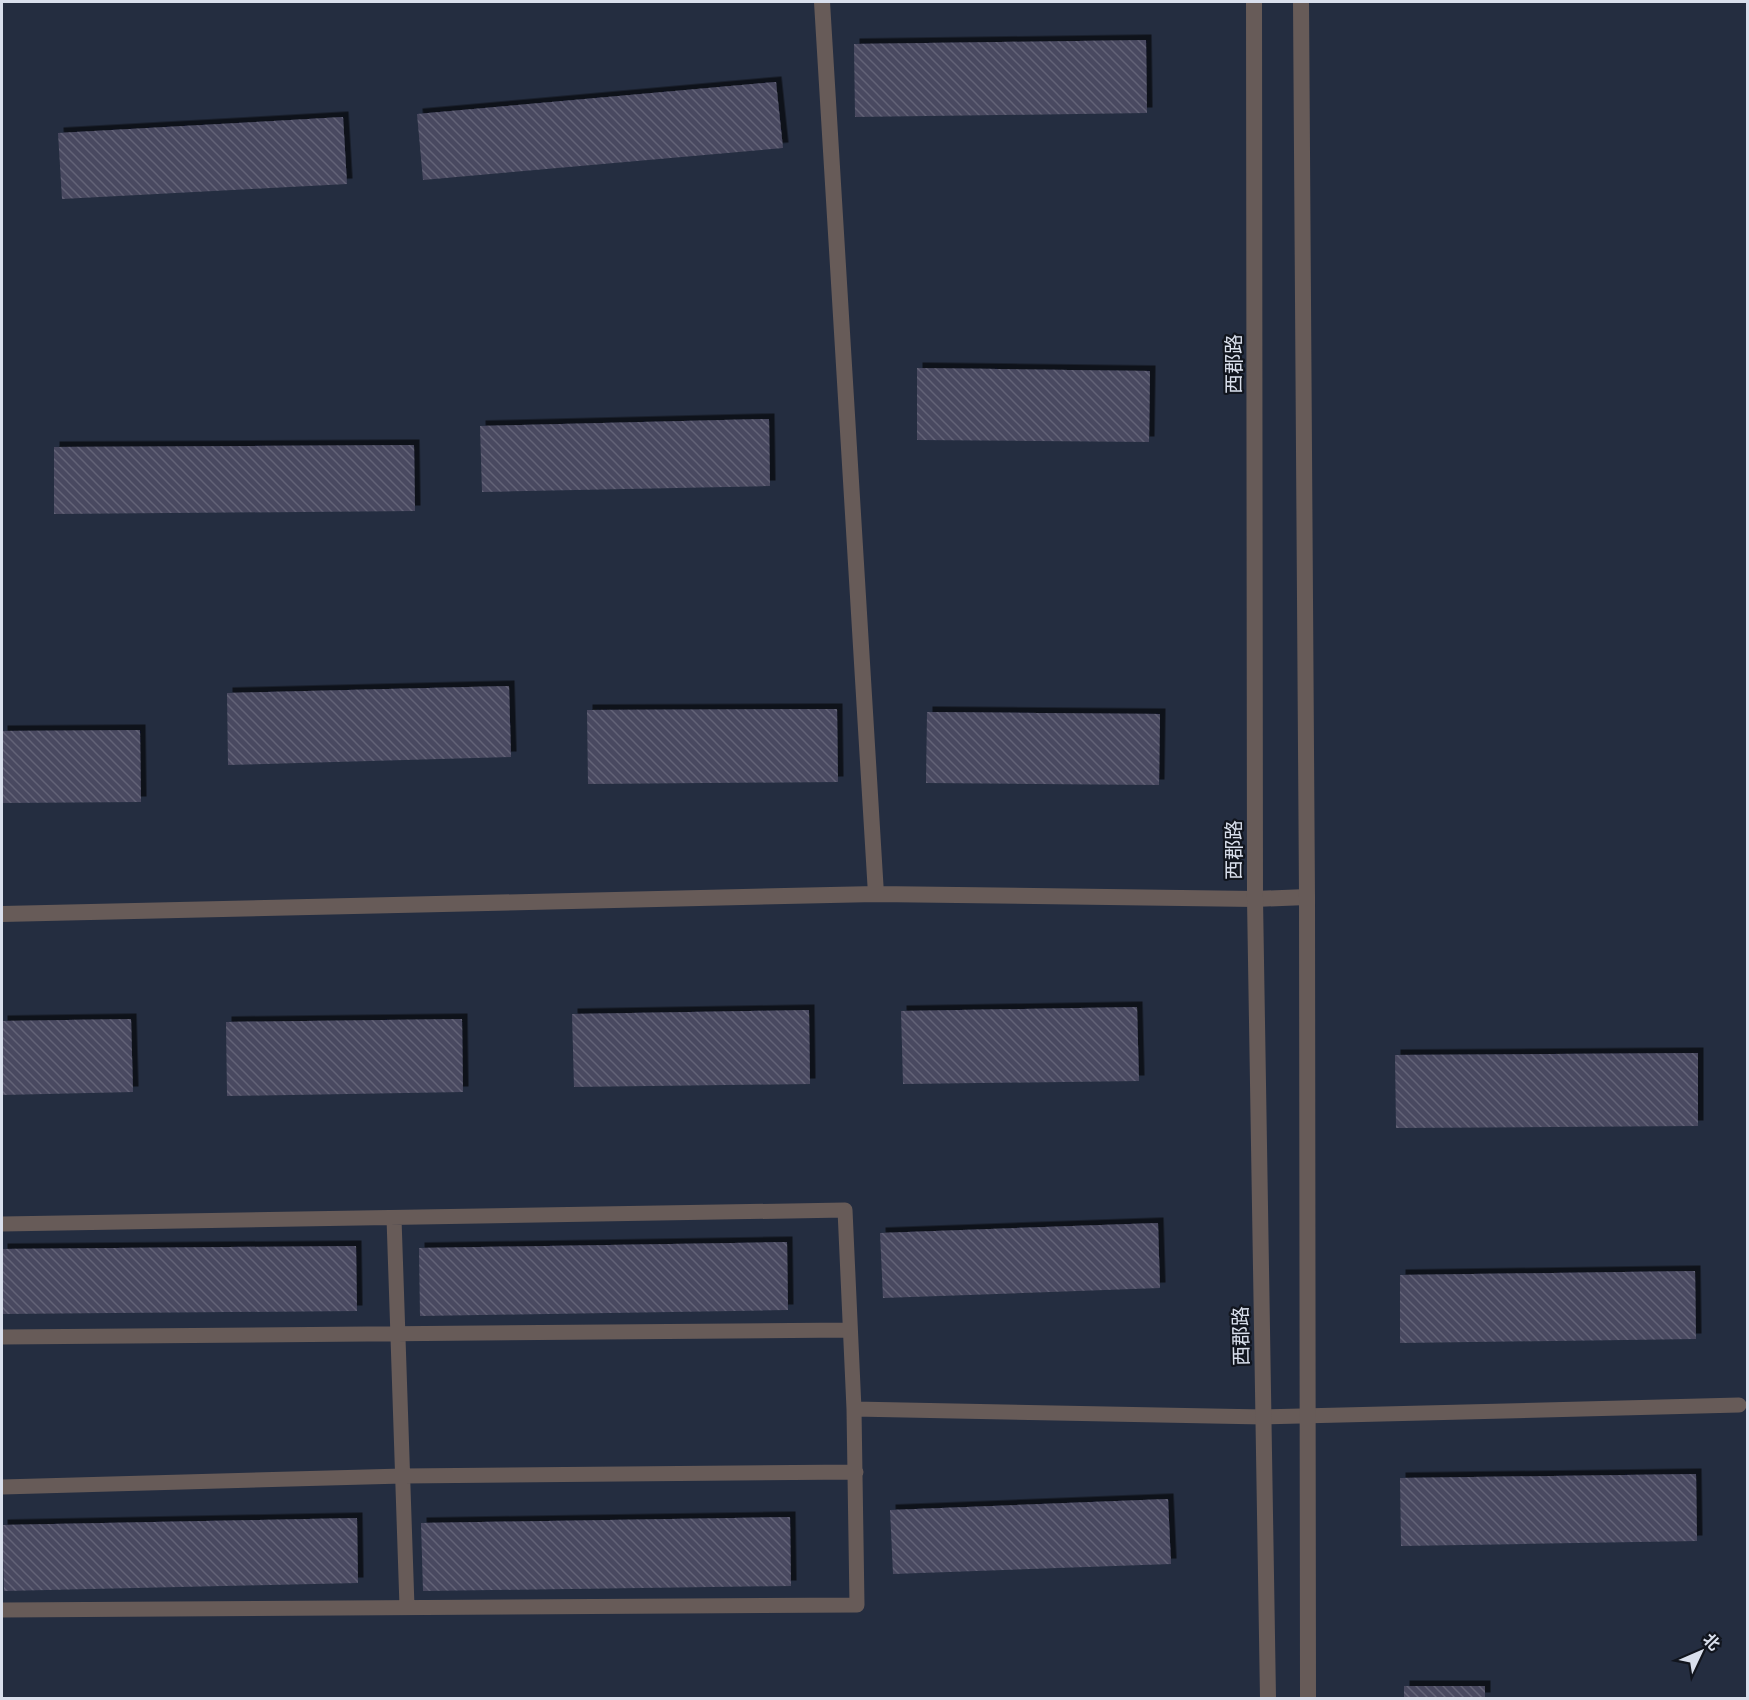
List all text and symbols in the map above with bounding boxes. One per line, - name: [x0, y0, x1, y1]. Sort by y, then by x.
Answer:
- street label: 西郡路: [1222, 334, 1246, 394]
- street label: 西郡路: [1222, 820, 1246, 880]
- street label: 西郡路: [1228, 1306, 1254, 1366]
- north arrow: [1671, 1622, 1731, 1682]
- text: 北: [1699, 1630, 1724, 1654]

